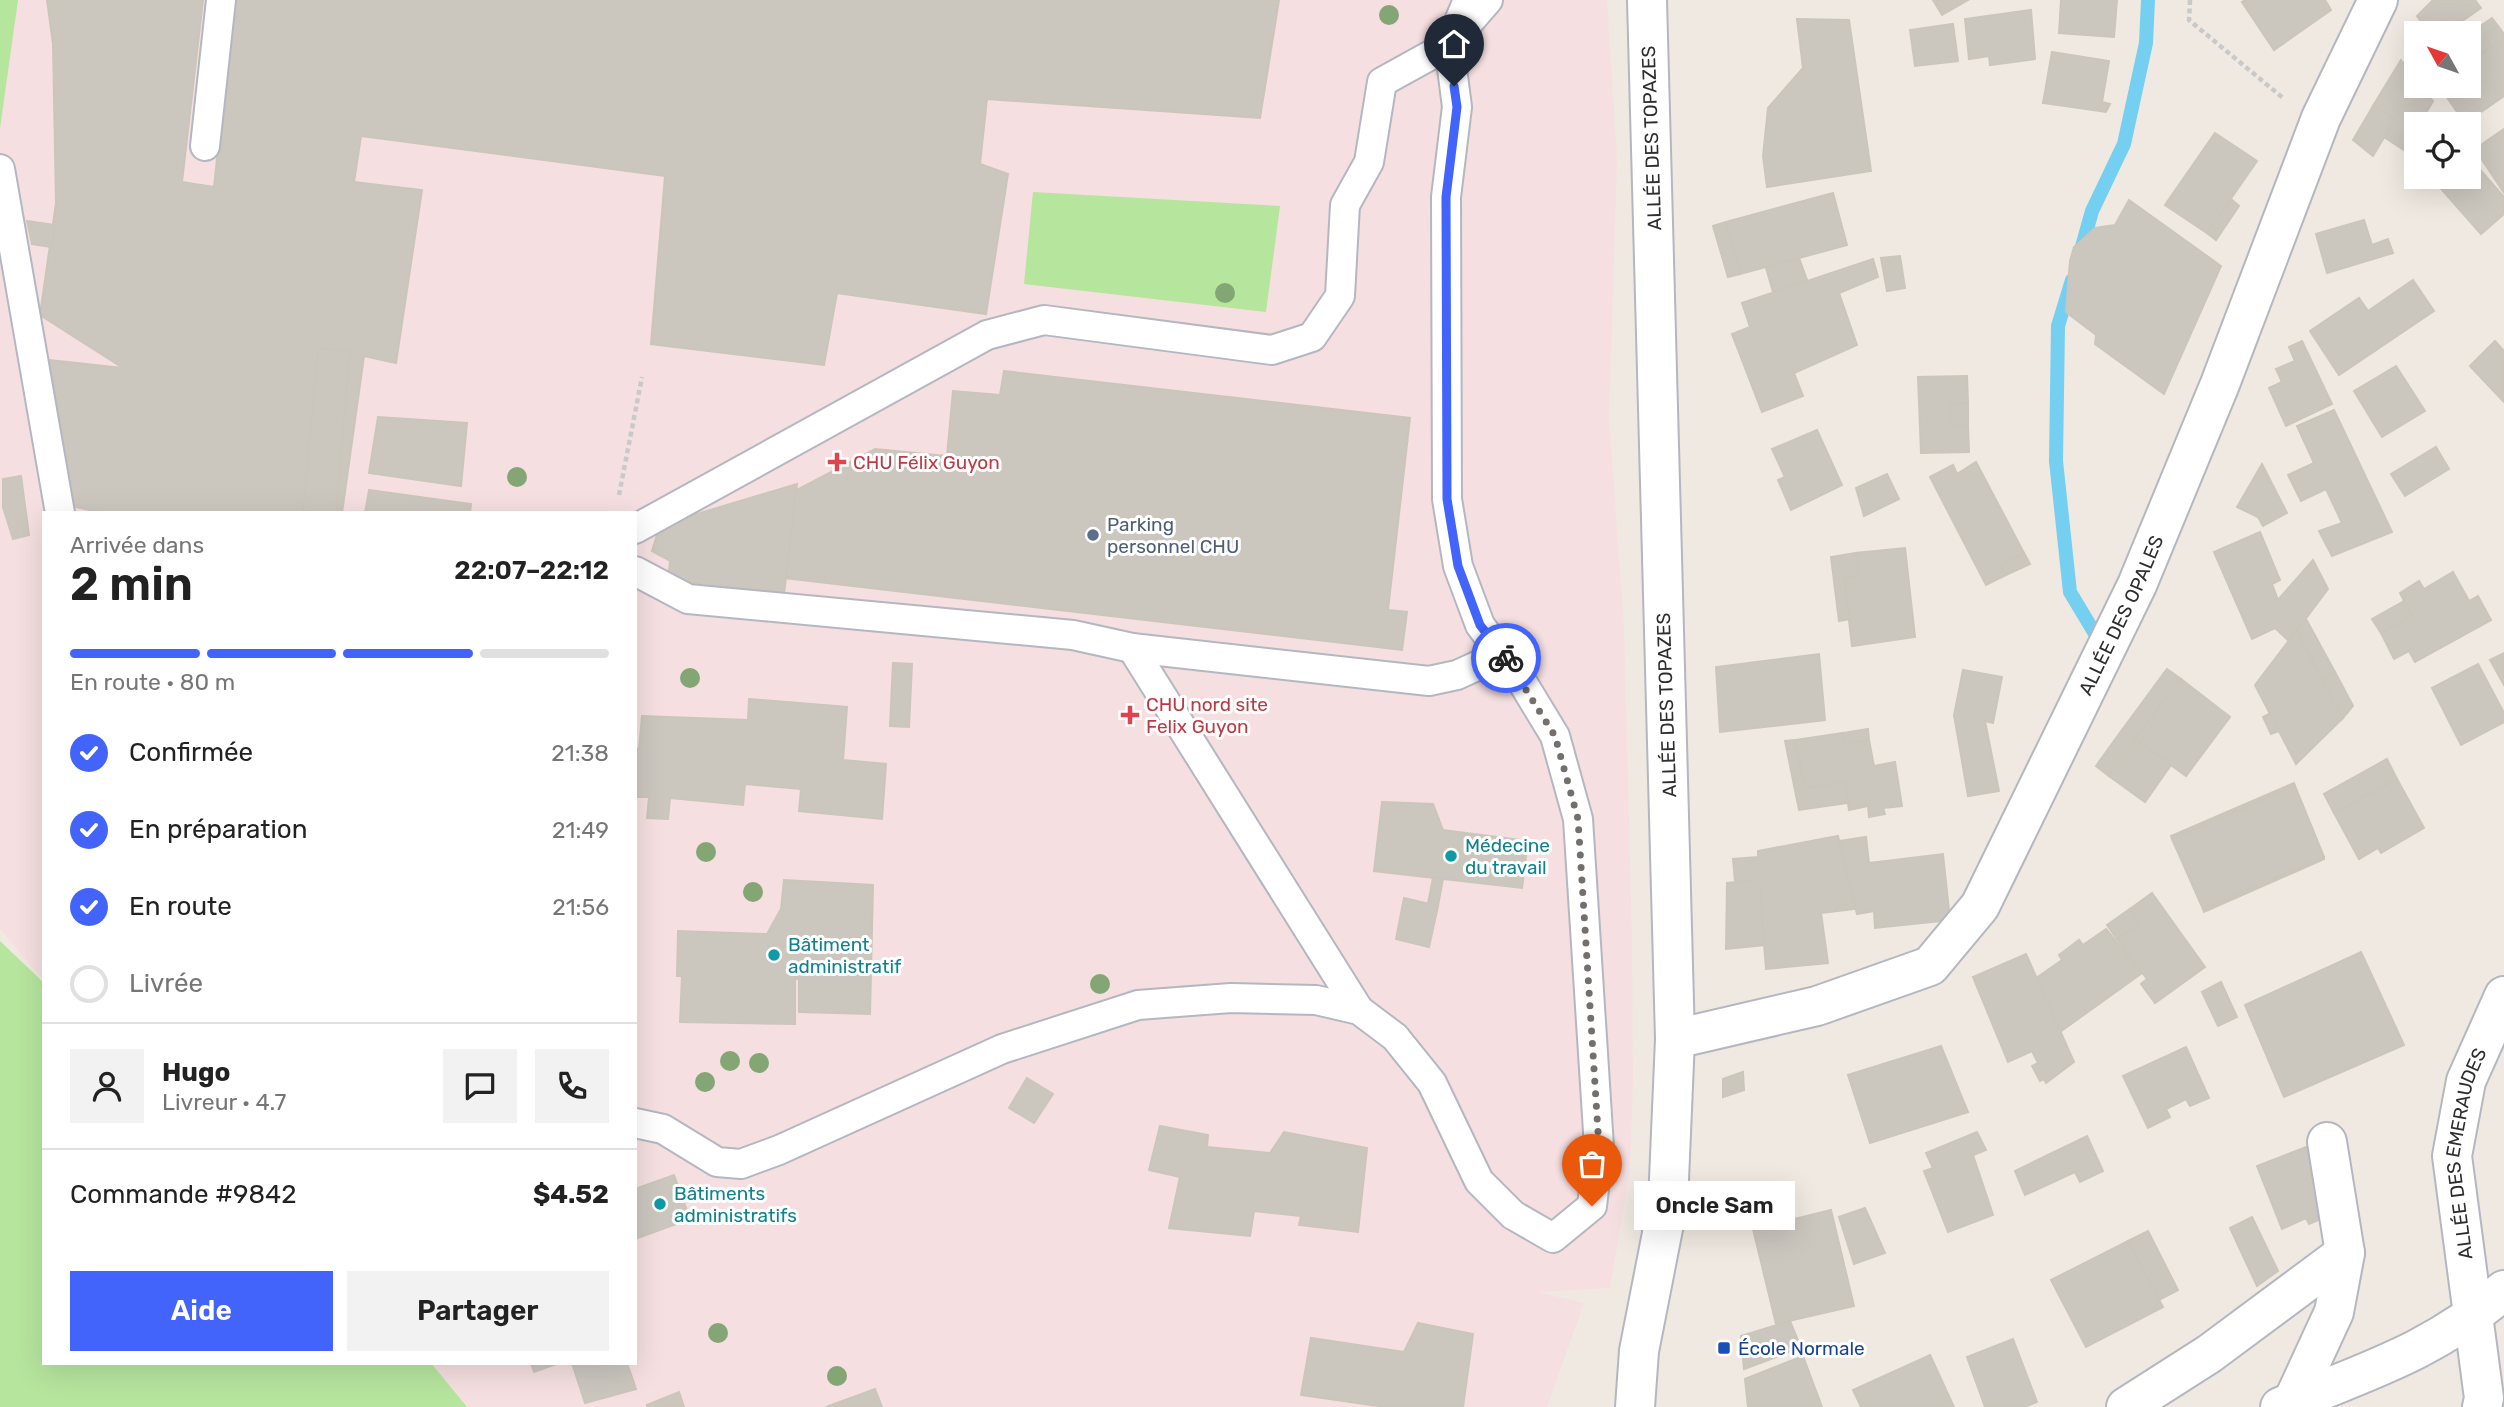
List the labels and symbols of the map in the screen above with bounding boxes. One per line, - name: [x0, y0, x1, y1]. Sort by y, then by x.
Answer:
- pin: [1424, 14, 1484, 86]
- north arrow: [2404, 21, 2482, 98]
- street label: ALLÉE DES TOPAZES: [1637, 45, 1666, 231]
- place label: CHU Félix Guyon: [853, 451, 1000, 474]
- marker: CHU Félix Guyon: [827, 452, 847, 472]
- place label: Parking personnel CHU: [1107, 513, 1239, 558]
- marker: Parking personnel CHU: [1085, 527, 1101, 543]
- street label: ALLÉE DES OPALES: [2074, 532, 2168, 699]
- street label: ALLÉE DES TOPAZES: [1652, 612, 1681, 798]
- courier: [1471, 623, 1541, 693]
- place label: CHU nord site Felix Guyon: [1146, 693, 1268, 738]
- marker: CHU nord site Felix Guyon: [1120, 705, 1140, 725]
- place label: Médecine du travail: [1465, 834, 1550, 879]
- marker: Médecine du travail: [1443, 848, 1459, 864]
- place label: Bâtiment administratif: [788, 933, 902, 978]
- marker: Bâtiment administratif: [766, 947, 782, 963]
- street label: ALLÉE DES EMERAUDES: [2441, 1044, 2491, 1261]
- pin: [1562, 1134, 1622, 1206]
- place label: Bâtiments administratifs: [674, 1182, 797, 1227]
- callout: Oncle Sam: [1634, 1182, 1795, 1230]
- marker: Bâtiments administratifs: [652, 1196, 668, 1212]
- place label: École Normale: [1738, 1337, 1865, 1360]
- marker: École Normale: [1716, 1340, 1732, 1356]

